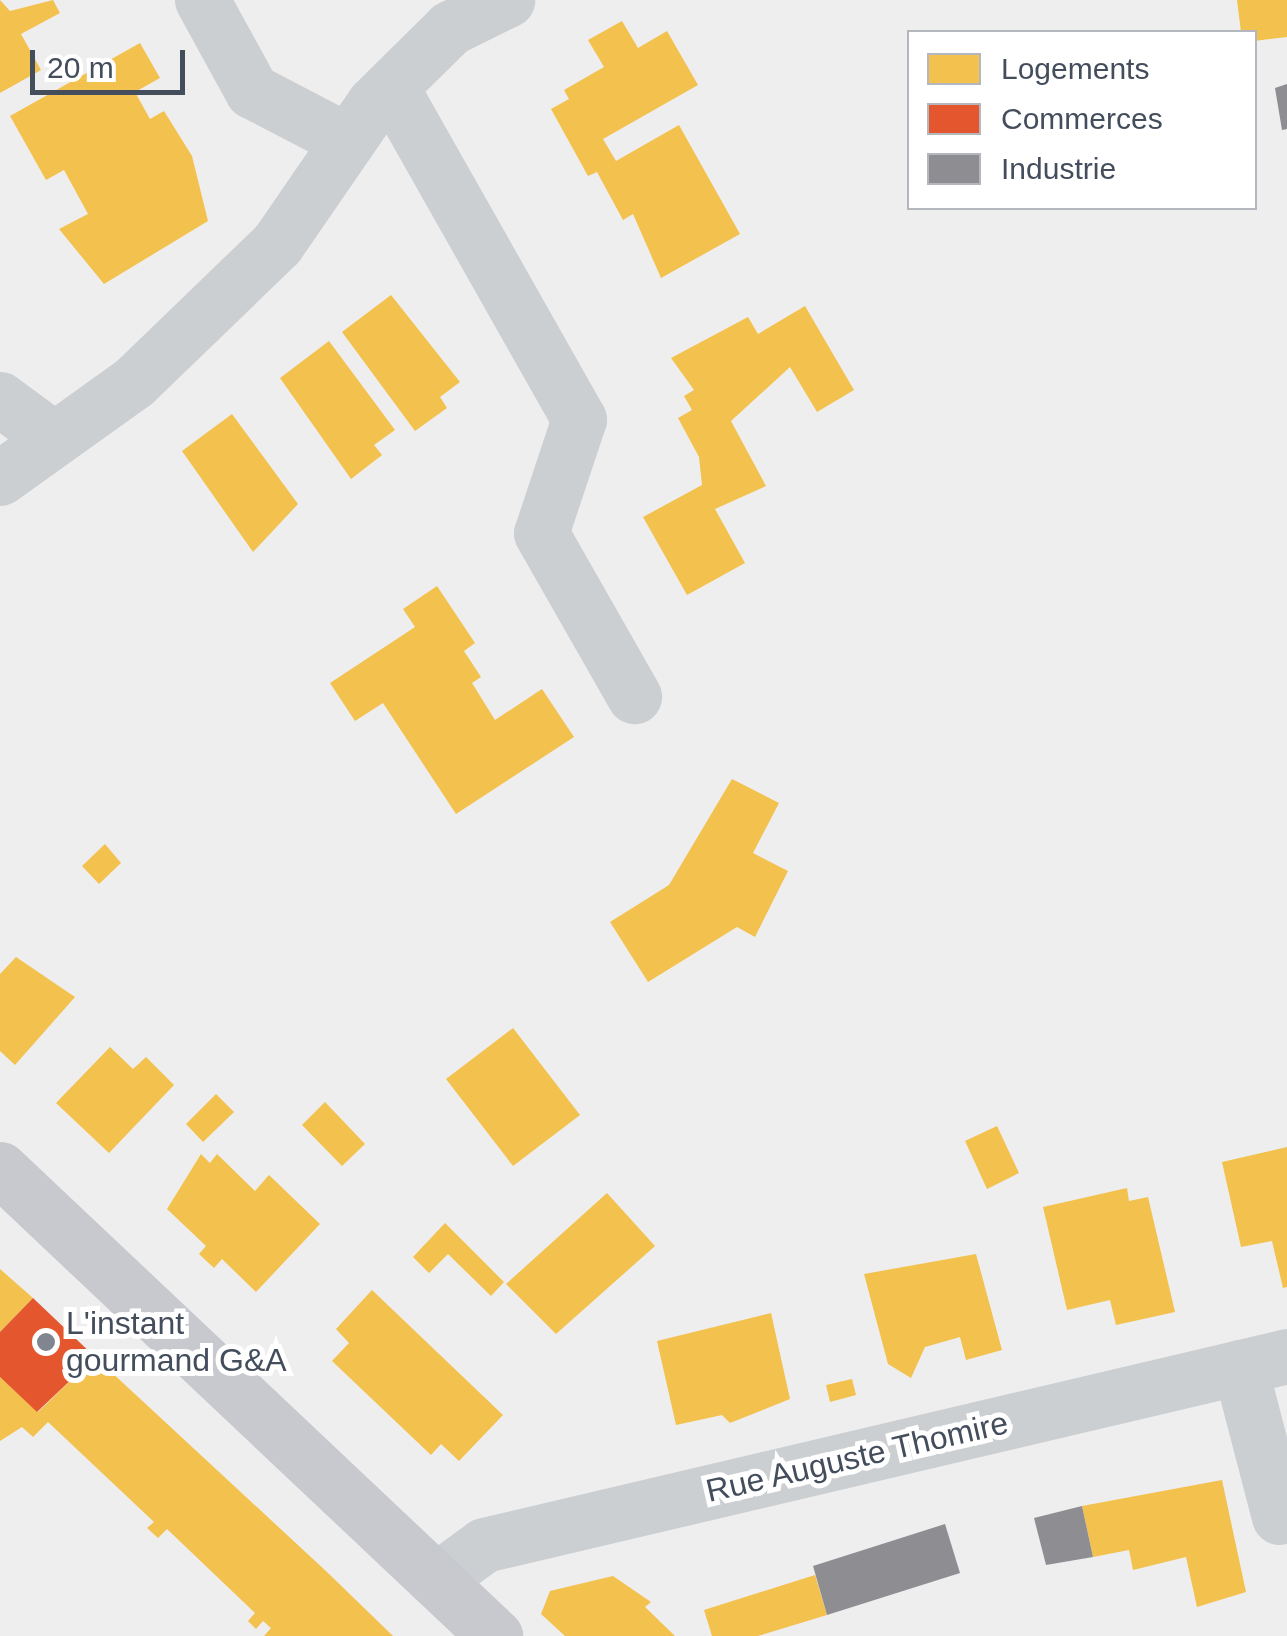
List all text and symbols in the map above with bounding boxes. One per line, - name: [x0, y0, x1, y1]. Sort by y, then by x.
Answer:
- scale bar: [35, 30, 190, 92]
- legend: [907, 30, 1257, 210]
- text: 20 m: [47, 51, 114, 84]
- text: Logements: [1001, 52, 1149, 85]
- text: Commerces: [1001, 102, 1163, 135]
- text: Industrie: [1001, 152, 1116, 185]
- place label: L'instant gourmand G&A: [66, 1305, 287, 1380]
- marker: L'instant gourmand G&A: [35, 1331, 57, 1353]
- street label: Rue Auguste Thomire: [701, 1403, 1013, 1511]

